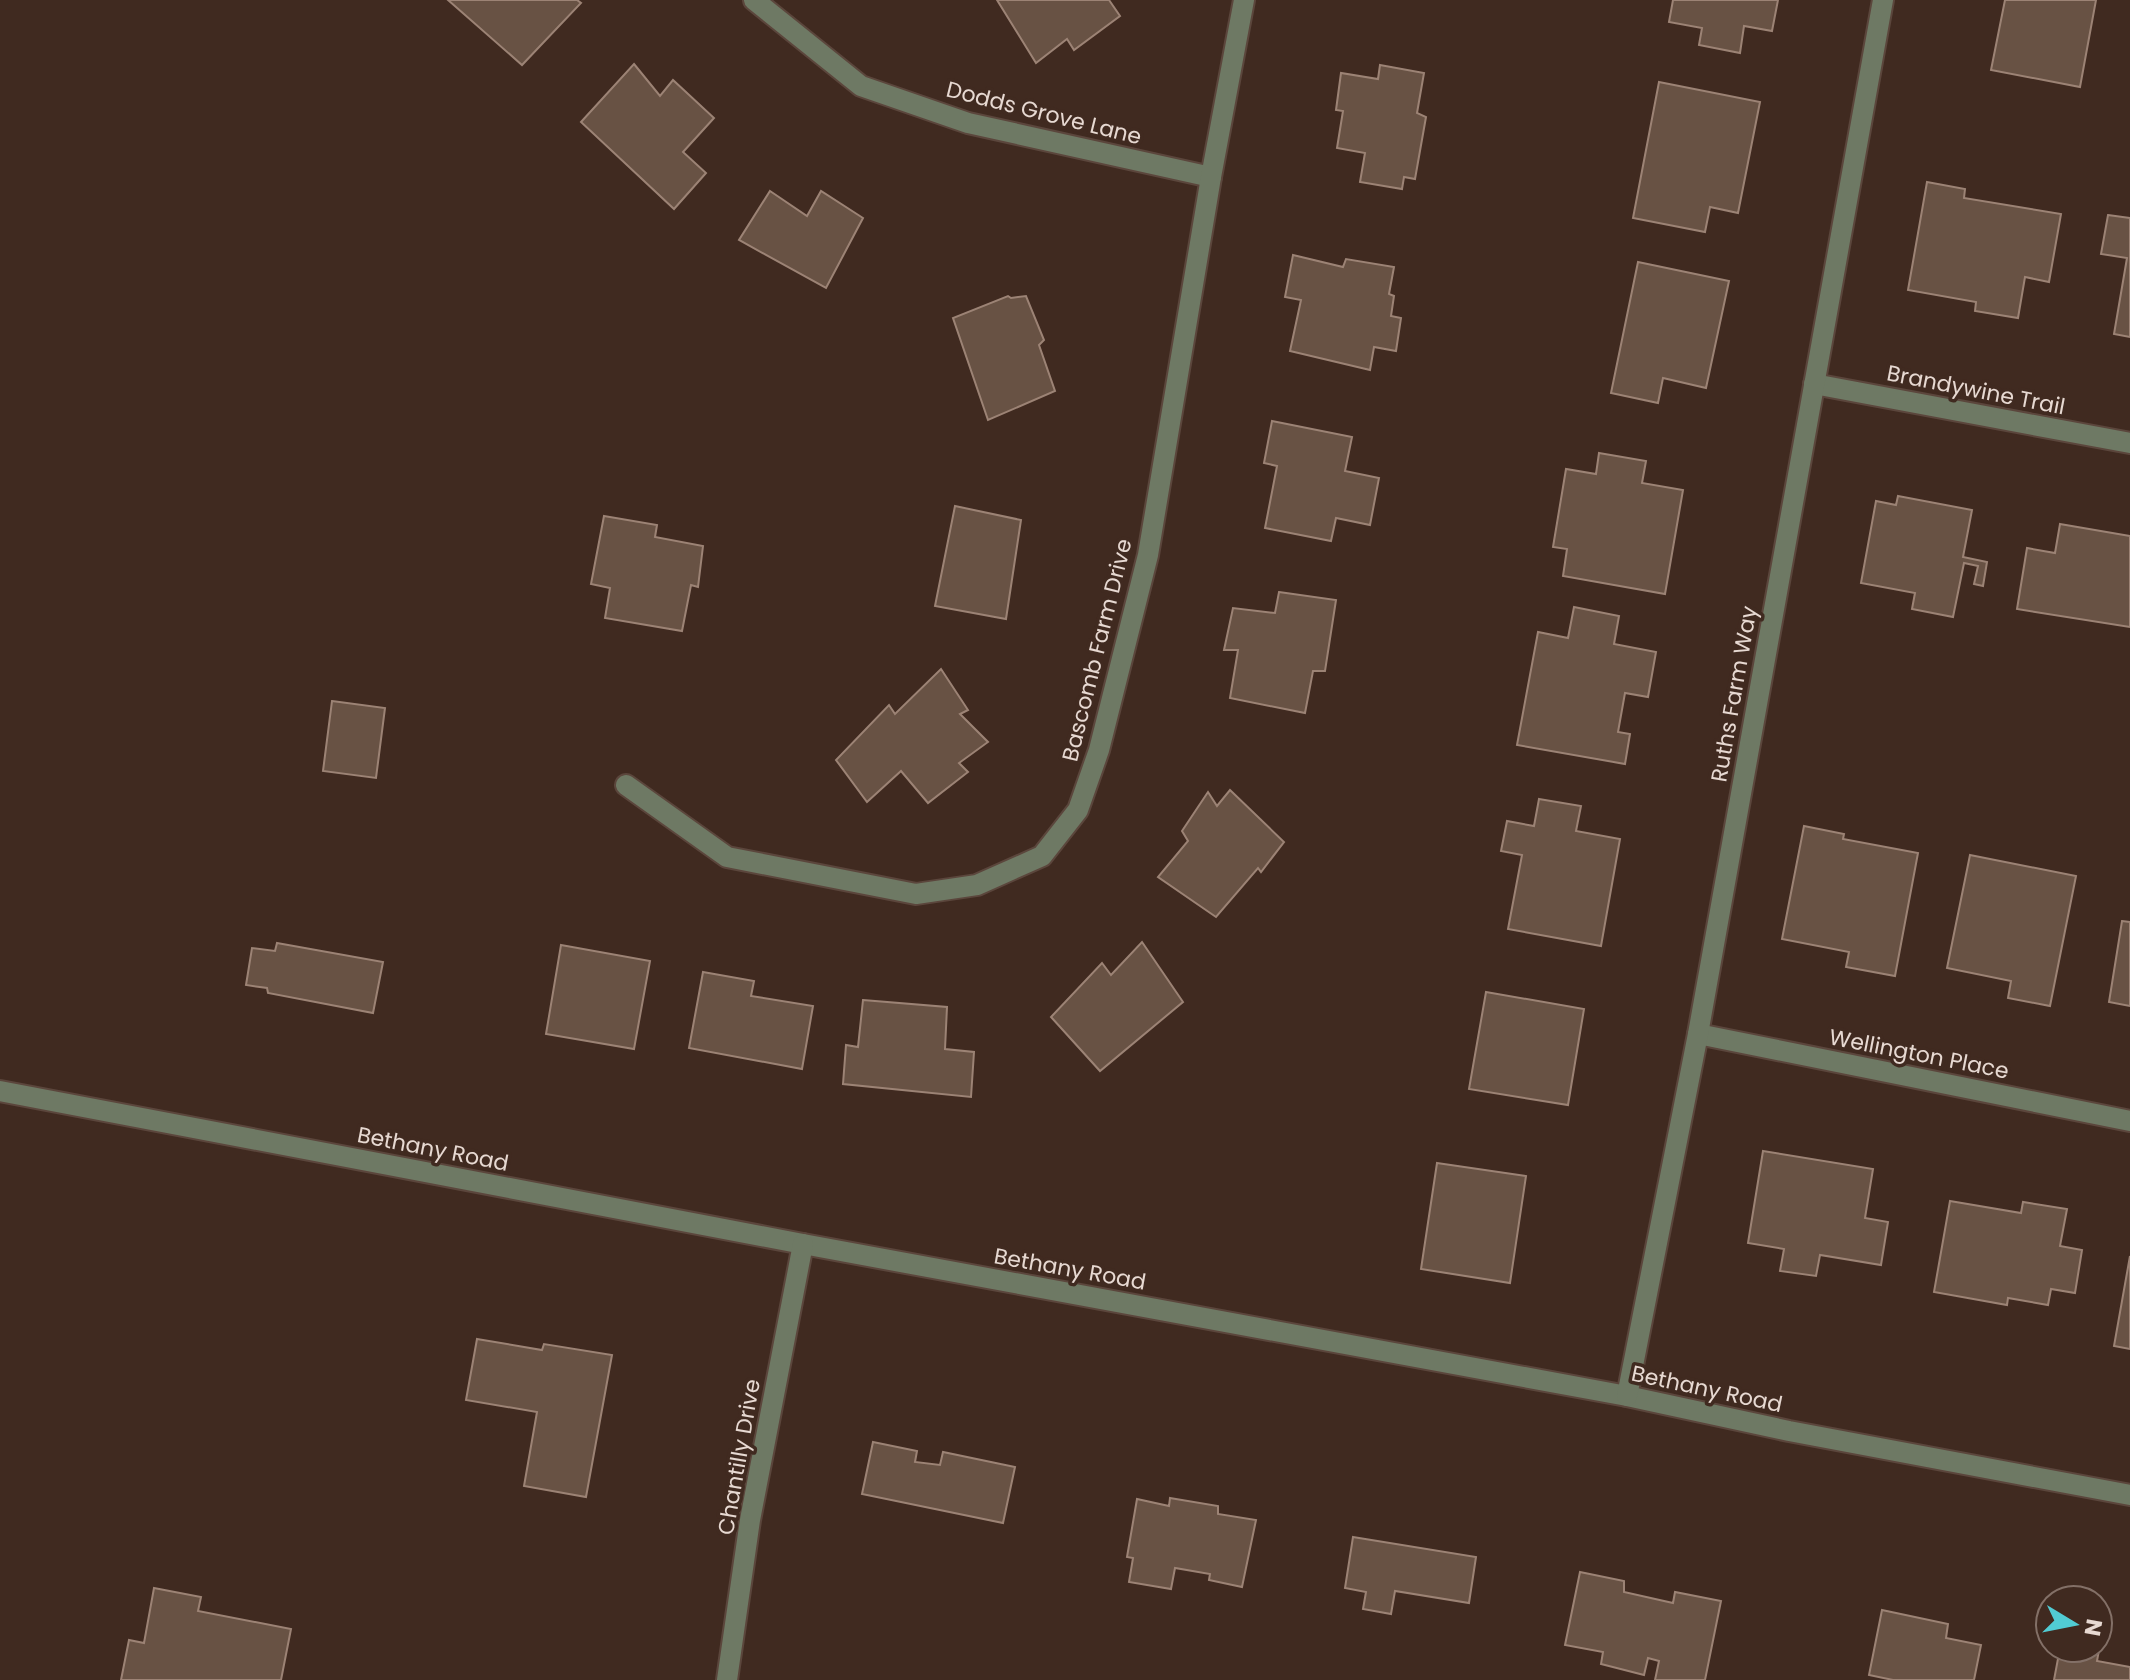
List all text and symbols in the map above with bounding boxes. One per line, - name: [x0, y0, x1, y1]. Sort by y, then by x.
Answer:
- street label: Dodds Grove Lane: [943, 74, 1145, 152]
- street label: Brandywine Trail: [1884, 358, 2068, 422]
- street label: Bascomb Farm Drive: [1054, 535, 1140, 765]
- street label: Ruths Farm Way: [1703, 603, 1765, 785]
- street label: Wellington Place: [1827, 1021, 2011, 1087]
- street label: Bethany Road: [355, 1119, 511, 1179]
- street label: Bethany Road: [992, 1240, 1148, 1298]
- street label: Bethany Road: [1629, 1358, 1785, 1420]
- street label: Chantilly Drive: [710, 1377, 768, 1537]
- north arrow: [2034, 1584, 2114, 1664]
- text: N: [2077, 1617, 2110, 1638]

